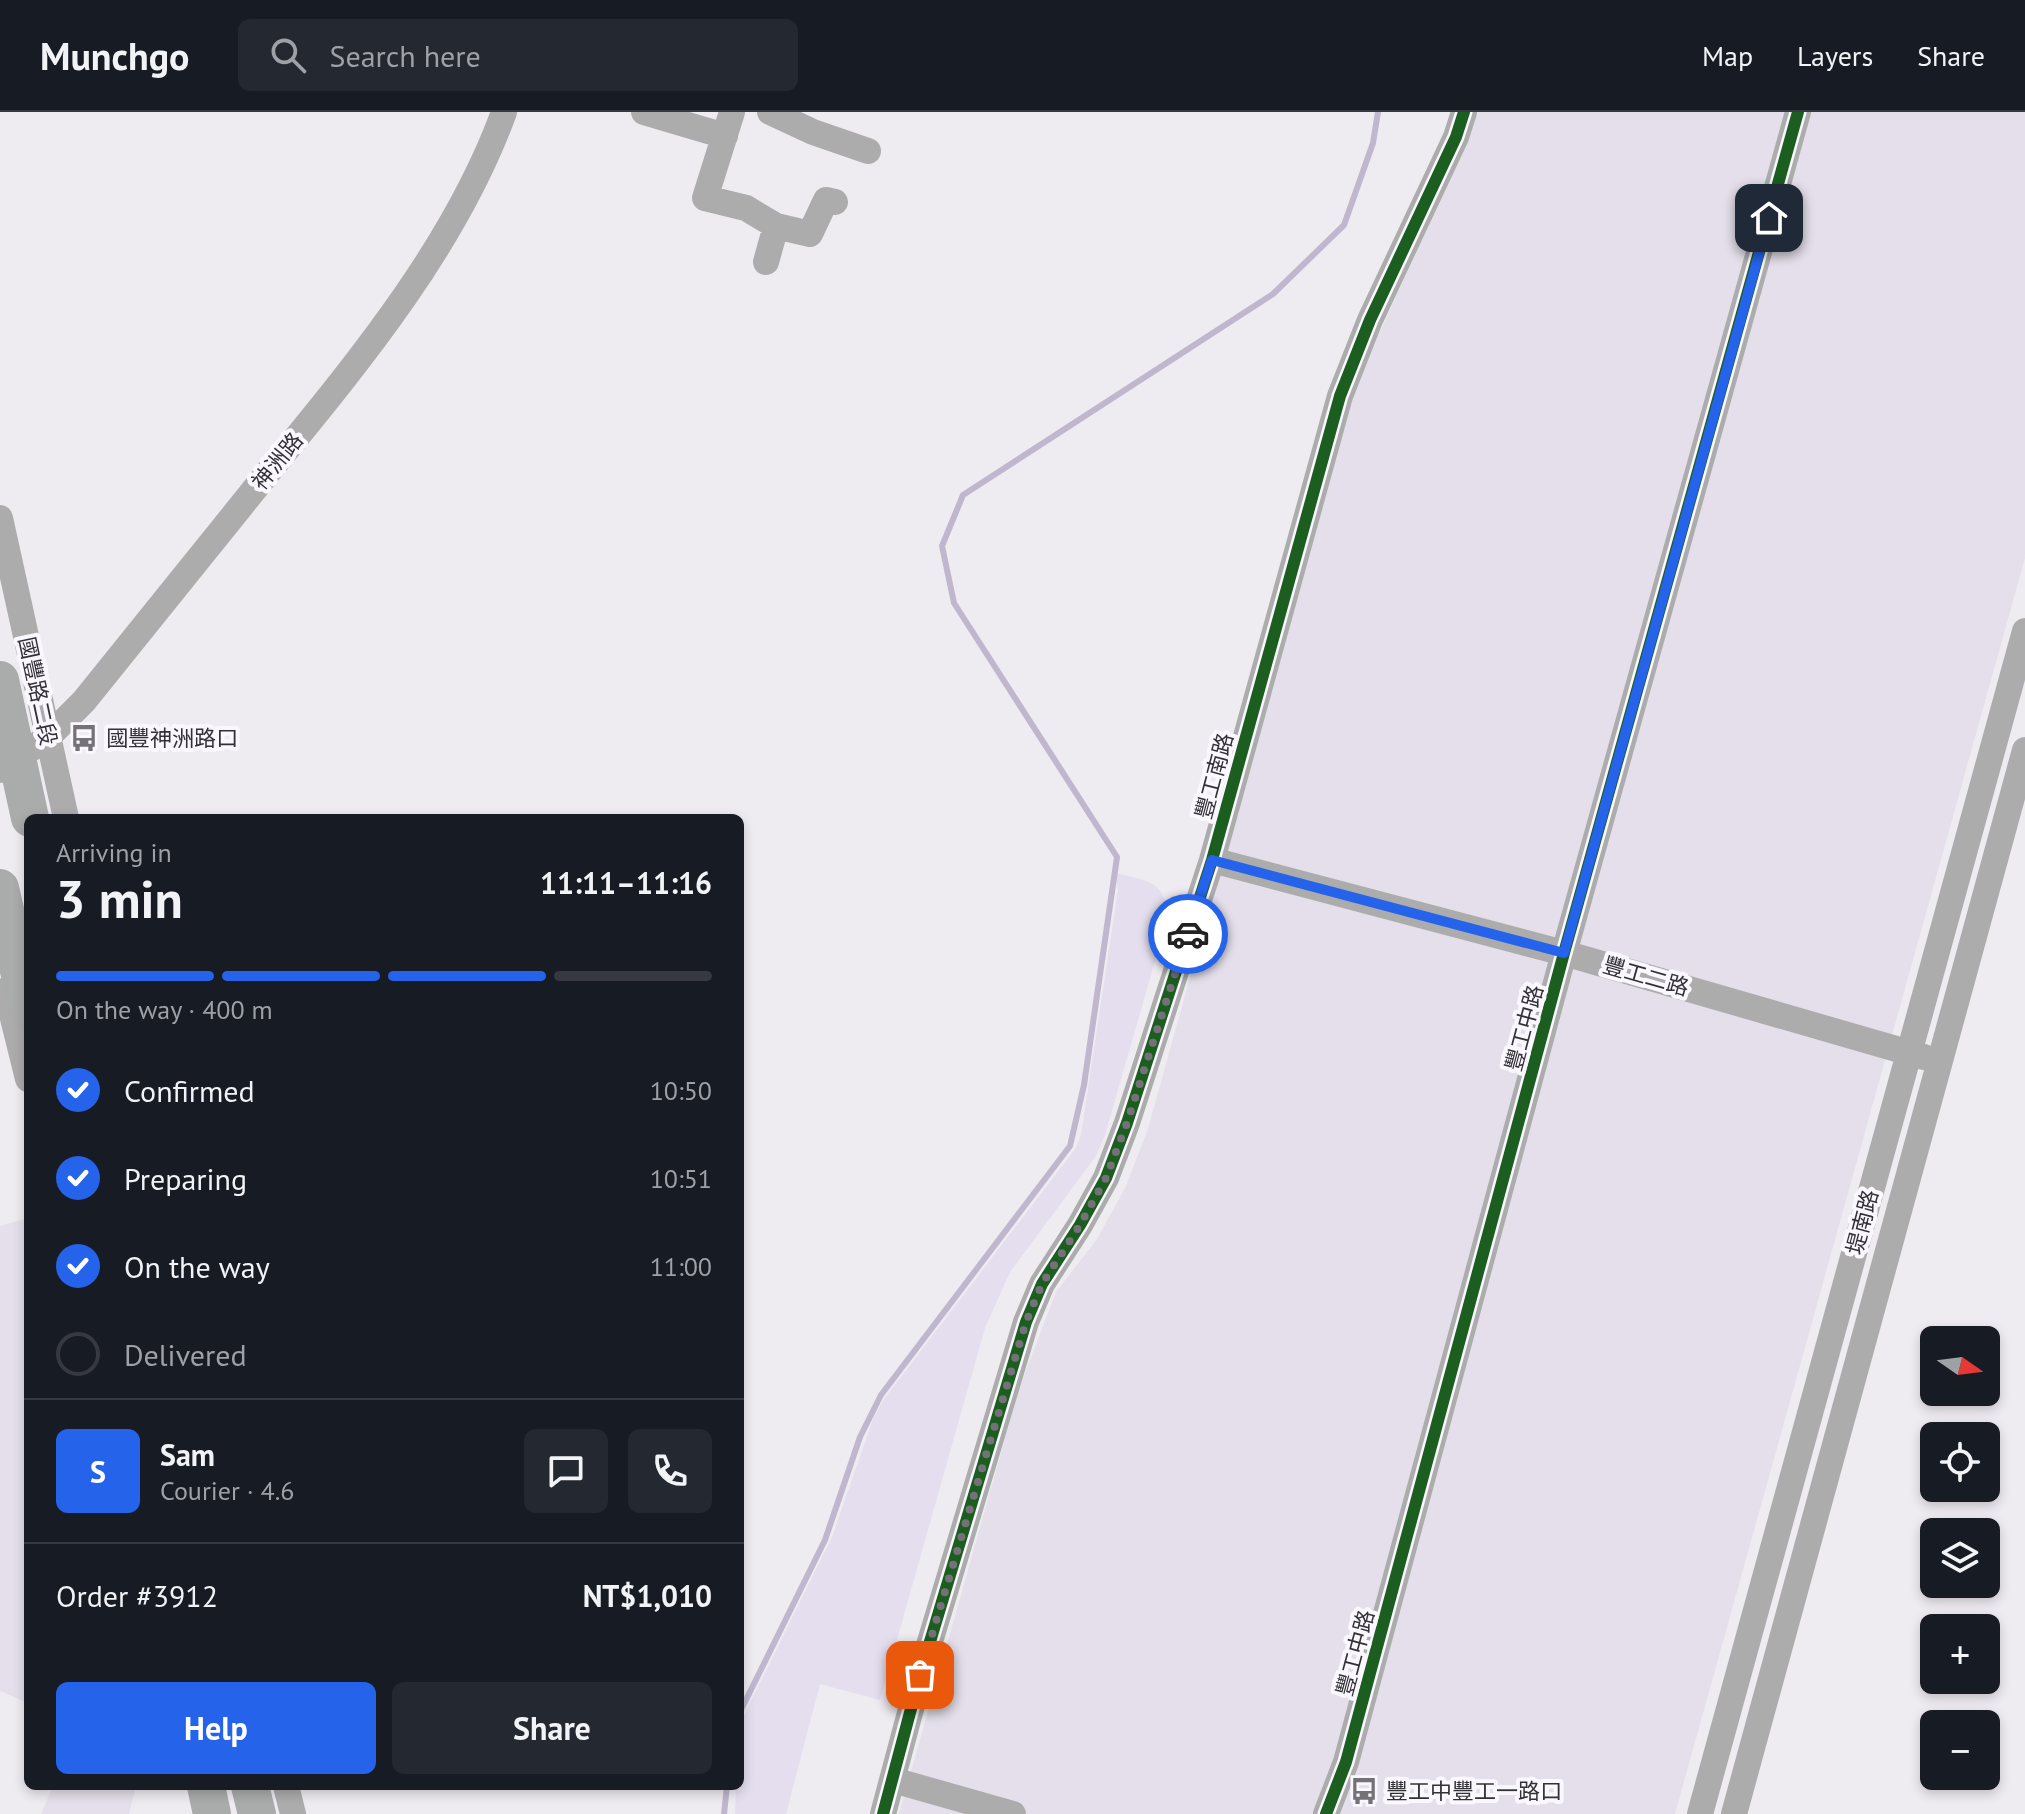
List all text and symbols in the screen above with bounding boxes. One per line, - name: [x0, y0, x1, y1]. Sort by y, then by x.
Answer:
- search box: [238, 19, 798, 91]
- text: Munchgo: [40, 31, 190, 80]
- icon: search: [266, 33, 310, 77]
- text: Search here: [330, 36, 481, 75]
- text: Map: [1702, 37, 1753, 74]
- text: Layers: [1797, 37, 1873, 74]
- text: Share: [1917, 37, 1985, 74]
- pin: [1735, 184, 1803, 252]
- icon: home: [1747, 196, 1791, 240]
- street label: 神洲路: [245, 427, 309, 495]
- street label: 國豐路二段: [13, 634, 63, 748]
- bus stop icon: 國豐神洲路口: [69, 723, 99, 753]
- place label: 國豐神洲路口: [106, 724, 238, 752]
- street label: 豐工南路: [1189, 730, 1239, 822]
- text: Arriving in: [56, 836, 172, 869]
- text: 11:11–11:16: [540, 863, 712, 902]
- text: 3 min: [56, 865, 183, 932]
- courier: [1148, 894, 1228, 974]
- icon: car: [1166, 912, 1210, 956]
- street label: 豐工二路: [1600, 950, 1692, 1002]
- street label: 豐工中路: [1499, 982, 1549, 1074]
- text: On the way · 400 m: [56, 993, 273, 1026]
- icon: check: [56, 1068, 100, 1112]
- text: Confirmed: [124, 1071, 255, 1110]
- text: 10:50: [650, 1074, 712, 1107]
- icon: check: [56, 1156, 100, 1200]
- text: Preparing: [124, 1159, 247, 1198]
- text: 10:51: [650, 1162, 712, 1195]
- street label: 堤南路: [1840, 1186, 1884, 1258]
- icon: check: [56, 1244, 100, 1288]
- text: On the way: [124, 1247, 270, 1286]
- text: 11:00: [650, 1250, 712, 1283]
- north arrow: [1920, 1326, 2000, 1406]
- map controls: [1920, 1326, 2000, 1790]
- text: Delivered: [124, 1335, 247, 1374]
- button: locate: [1920, 1422, 2000, 1502]
- button: chat: [524, 1429, 608, 1513]
- button: phone: [628, 1429, 712, 1513]
- text: Sam: [160, 1435, 215, 1474]
- text: S: [90, 1452, 106, 1491]
- text: Courier · 4.6: [160, 1474, 294, 1507]
- button: layers: [1920, 1518, 2000, 1598]
- text: Order #3912: [56, 1576, 218, 1615]
- text: NT$1,010: [583, 1576, 712, 1615]
- street label: 豐工中路: [1330, 1607, 1380, 1699]
- button: +: [1920, 1614, 2000, 1694]
- pin: [886, 1641, 954, 1709]
- icon: bag: [898, 1653, 942, 1697]
- button: Help: [56, 1682, 376, 1774]
- button: Share: [392, 1682, 712, 1774]
- button: −: [1920, 1710, 2000, 1790]
- bus stop icon: 豐工中豐工一路口: [1349, 1776, 1379, 1806]
- place label: 豐工中豐工一路口: [1386, 1777, 1562, 1805]

